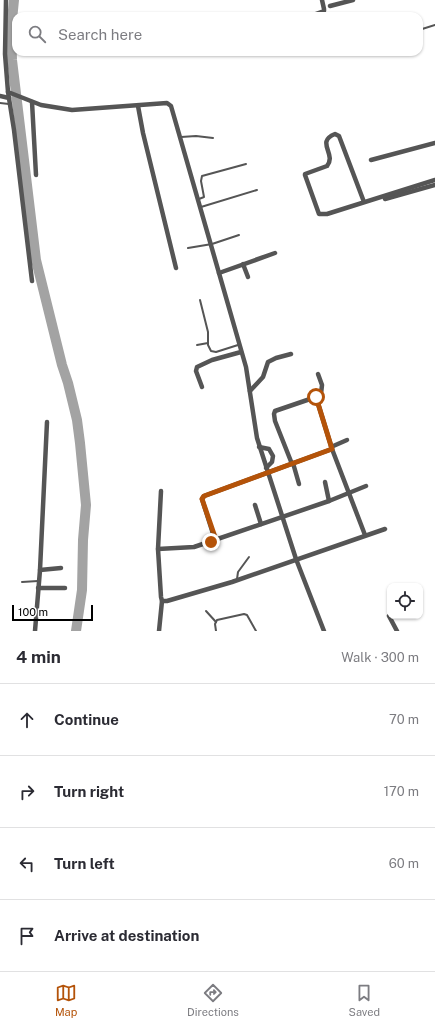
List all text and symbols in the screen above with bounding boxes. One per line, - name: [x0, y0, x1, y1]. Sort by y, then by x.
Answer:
- search box: [12, 12, 423, 56]
- icon: search: [26, 23, 48, 45]
- text: Search here: [58, 26, 142, 43]
- route start: [307, 388, 325, 406]
- route end: [202, 533, 220, 551]
- map controls: [387, 583, 423, 619]
- button: locate: [387, 583, 423, 619]
- scale bar: [12, 603, 93, 622]
- text: 100 m: [18, 606, 48, 618]
- text: 4 min: [16, 647, 61, 667]
- text: Walk · 300 m: [341, 650, 419, 665]
- icon: ahead: [16, 709, 38, 731]
- text: Continue: [54, 711, 119, 728]
- text: 70 m: [389, 712, 419, 727]
- icon: right: [16, 781, 38, 803]
- text: Turn right: [54, 783, 124, 800]
- text: 170 m: [384, 784, 419, 799]
- icon: left: [16, 853, 38, 875]
- text: Turn left: [54, 855, 115, 872]
- text: 60 m: [389, 856, 419, 871]
- icon: arrive: [16, 925, 38, 947]
- text: Arrive at destination: [54, 927, 199, 944]
- tab: Map: [55, 982, 77, 1018]
- tab: Directions: [187, 982, 239, 1018]
- tab: Saved: [349, 982, 380, 1018]

